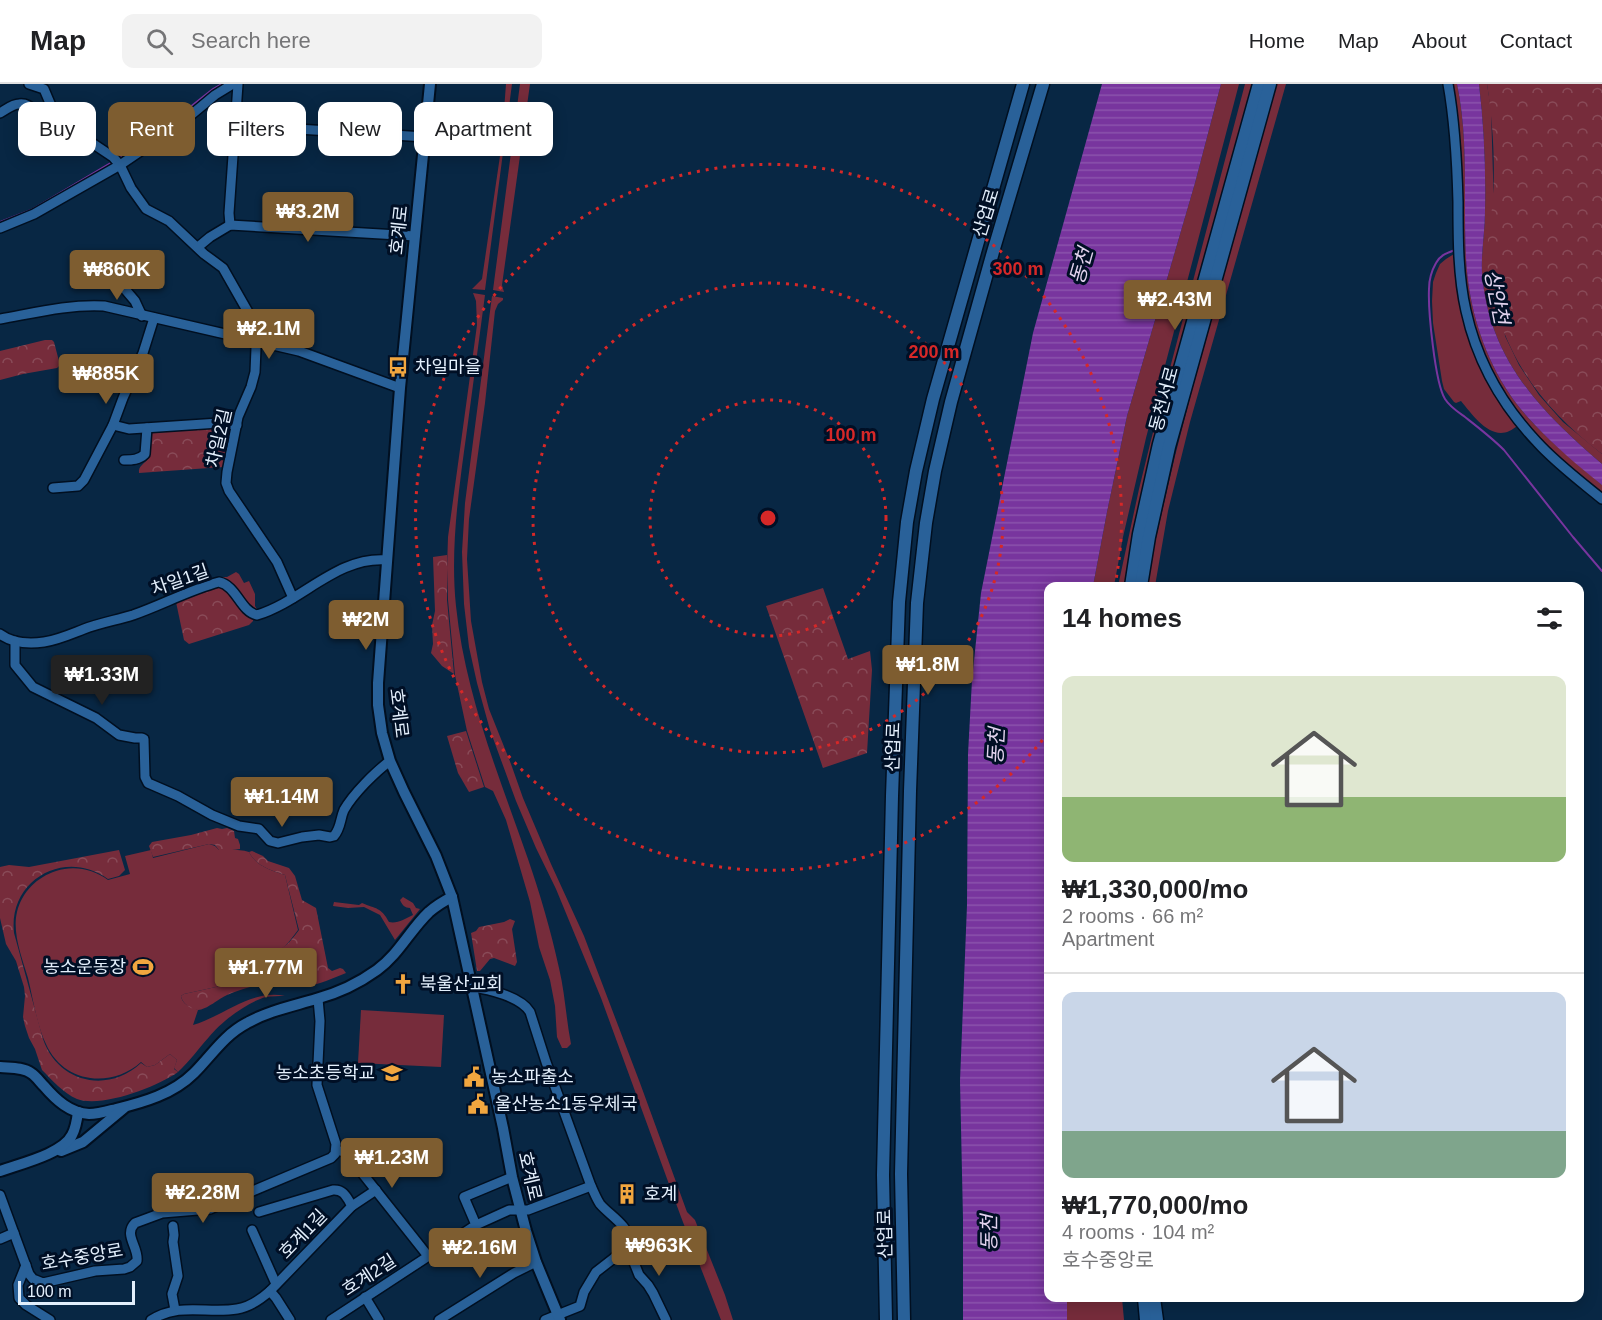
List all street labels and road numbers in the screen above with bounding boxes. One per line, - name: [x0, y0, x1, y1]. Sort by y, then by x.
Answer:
- street label: 산업로: [969, 186, 1003, 240]
- street label: 호계로: [386, 204, 412, 256]
- street label: 동천서로: [1146, 364, 1182, 434]
- street label: 차일2길: [203, 407, 235, 469]
- street label: 차일1길: [149, 561, 211, 599]
- street label: 호계로: [386, 687, 412, 739]
- street label: 산업로: [882, 722, 904, 772]
- street label: 호계로: [515, 1150, 545, 1202]
- street label: 호계1길: [275, 1206, 331, 1262]
- street label: 산업로: [875, 1209, 895, 1259]
- street label: 호수중앙로: [39, 1240, 125, 1274]
- street label: 호계2길: [339, 1250, 399, 1300]

